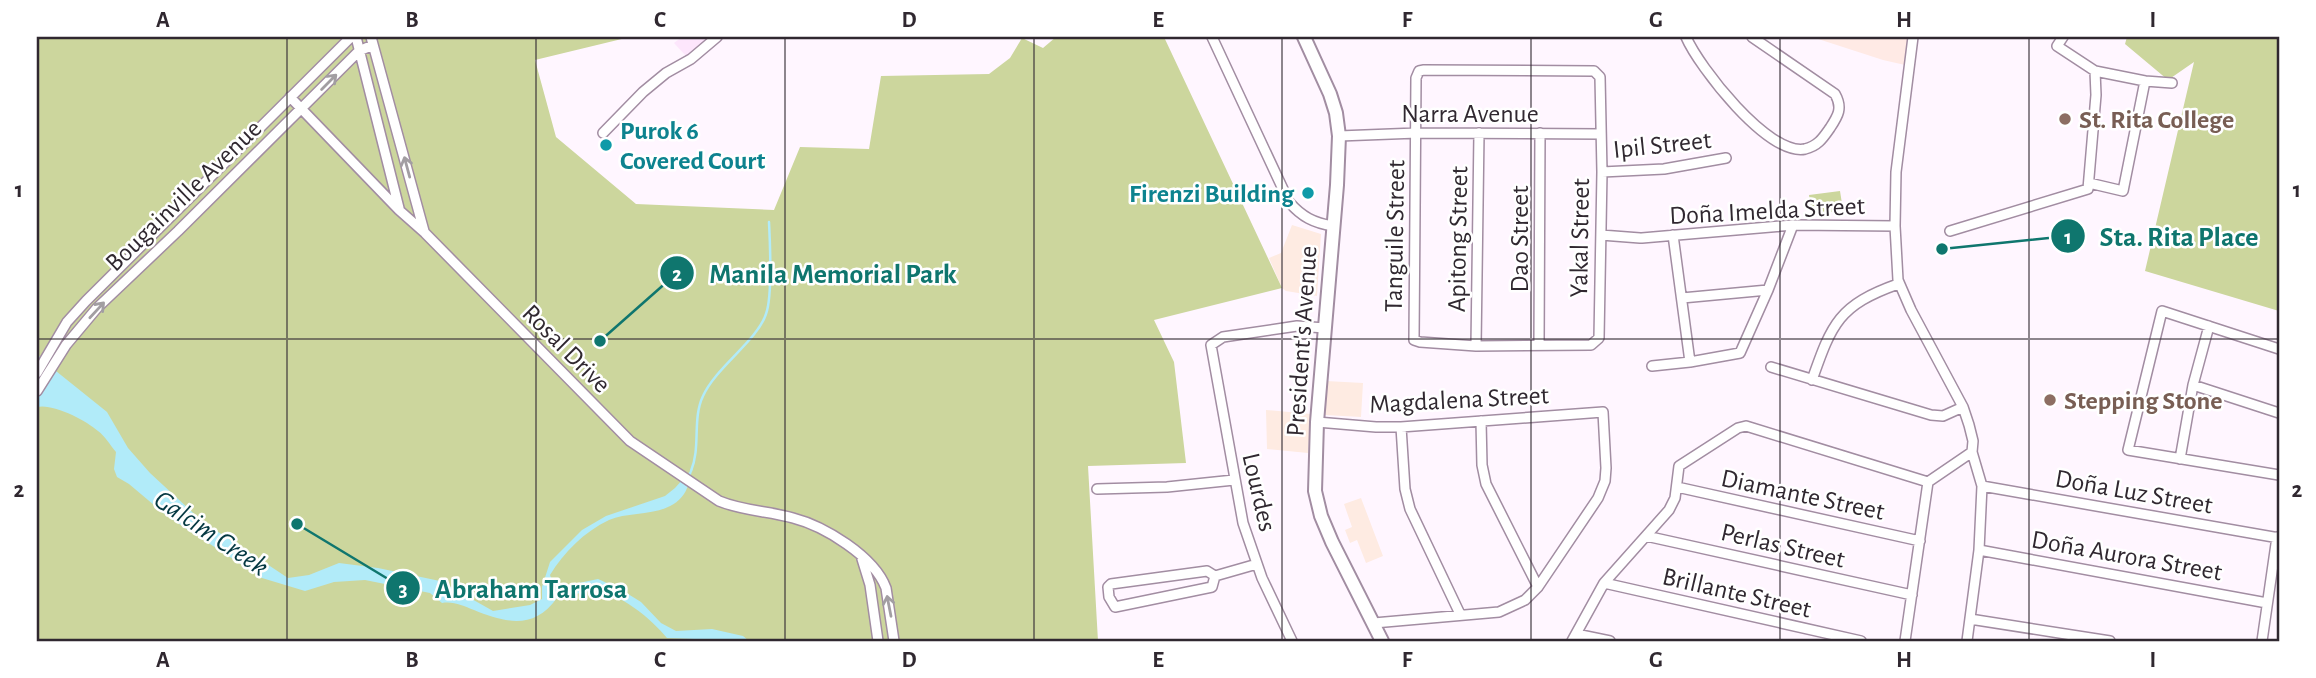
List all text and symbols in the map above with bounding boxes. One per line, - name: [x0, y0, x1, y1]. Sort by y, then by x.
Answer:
- text: A: [156, 9, 170, 32]
- text: B: [405, 9, 419, 32]
- text: C: [654, 9, 666, 32]
- text: D: [901, 9, 917, 32]
- text: E: [1152, 9, 1164, 32]
- text: F: [1402, 9, 1413, 32]
- text: G: [1649, 9, 1663, 32]
- text: H: [1896, 9, 1912, 32]
- text: I: [2150, 9, 2156, 32]
- one-way arrow: [320, 73, 337, 90]
- street label: Narra Avenue: [1401, 101, 1539, 127]
- place label: St. Rita College: [2079, 107, 2234, 133]
- marker: St. Rita College: [2057, 111, 2073, 127]
- street label: Bougainville Avenue: [101, 115, 267, 276]
- place label: Purok 6 Covered Court: [620, 118, 765, 174]
- street label: Ipil Street: [1612, 127, 1712, 163]
- marker: Purok 6 Covered Court: [598, 137, 614, 153]
- one-way arrow: [399, 156, 412, 178]
- street label: Tanguile Street: [1381, 160, 1409, 312]
- street label: Apitong Street: [1444, 166, 1472, 312]
- street label: Yakal Street: [1566, 178, 1594, 298]
- text: 1: [15, 179, 23, 202]
- text: 1: [2293, 179, 2301, 202]
- place label: Firenzi Building: [1129, 181, 1295, 207]
- marker: Firenzi Building: [1300, 185, 1316, 201]
- street label: Dao Street: [1507, 185, 1533, 293]
- street label: Doña Imelda Street: [1669, 193, 1866, 229]
- callout: Sta. Rita Place: [2051, 212, 2273, 261]
- text: Sta. Rita Place: [2100, 224, 2258, 252]
- text: 1: [2064, 227, 2072, 248]
- street label: President's Avenue: [1282, 245, 1322, 437]
- callout: Manila Memorial Park: [660, 249, 970, 298]
- text: Manila Memorial Park: [709, 261, 957, 289]
- text: 2: [672, 264, 682, 285]
- street label: Rosal Drive: [517, 300, 615, 398]
- one-way arrow: [88, 302, 105, 319]
- street label: Magdalena Street: [1369, 382, 1549, 418]
- place label: Stepping Stone: [2064, 388, 2223, 414]
- marker: Stepping Stone: [2042, 392, 2058, 408]
- street label: Lourdes: [1237, 450, 1281, 534]
- street label: Diamante Street: [1719, 465, 1887, 525]
- street label: Doña Luz Street: [2053, 465, 2215, 519]
- text: 2: [14, 479, 25, 502]
- text: 2: [2292, 479, 2303, 502]
- water label: Galcim Creek: [149, 485, 273, 582]
- street label: Perlas Street: [1718, 519, 1847, 573]
- street label: Doña Aurora Street: [2030, 526, 2224, 586]
- street label: Brillante Street: [1660, 563, 1814, 623]
- callout: Abraham Tarrosa: [385, 564, 641, 613]
- text: Abraham Tarrosa: [435, 576, 627, 604]
- text: 3: [398, 579, 408, 600]
- one-way arrow: [882, 595, 895, 618]
- text: A: [156, 649, 170, 672]
- text: B: [405, 649, 419, 672]
- text: C: [654, 649, 666, 672]
- text: D: [901, 649, 917, 672]
- text: E: [1152, 649, 1164, 672]
- text: F: [1402, 649, 1413, 672]
- text: G: [1649, 649, 1663, 672]
- text: H: [1896, 649, 1912, 672]
- text: I: [2150, 649, 2156, 672]

